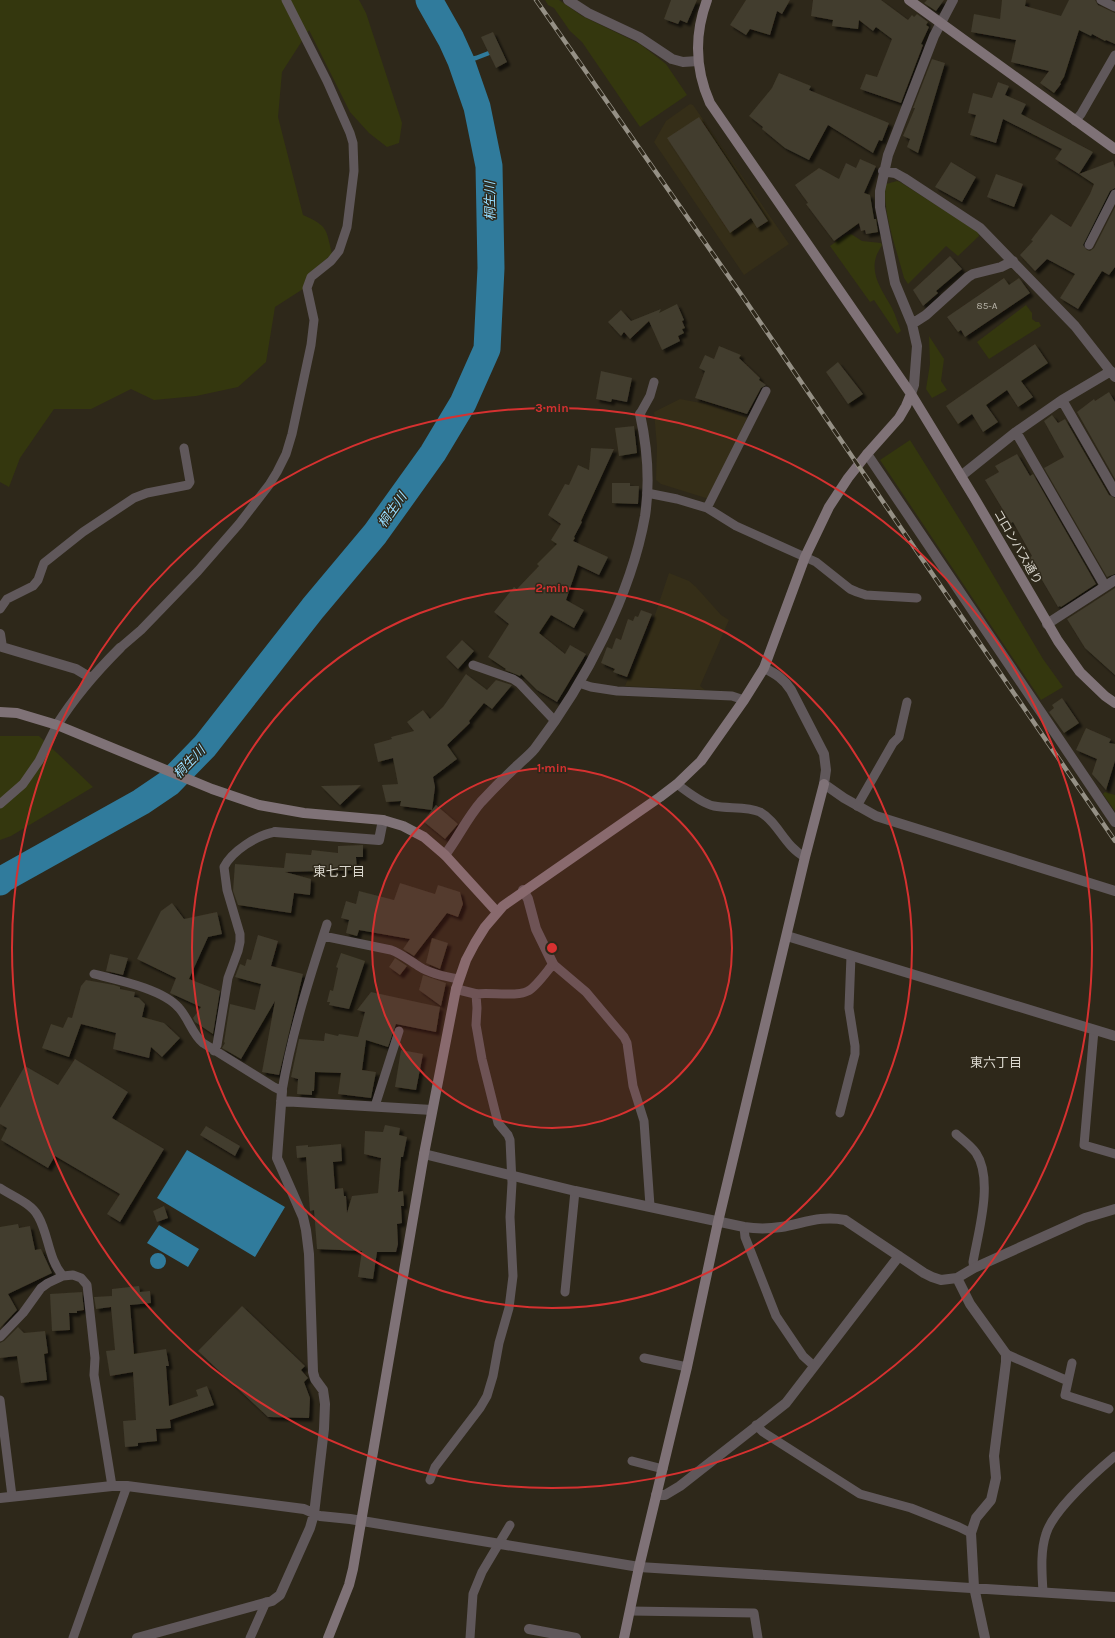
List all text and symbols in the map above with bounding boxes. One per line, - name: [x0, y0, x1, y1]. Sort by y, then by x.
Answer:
- water label: 桐生川: [482, 179, 498, 221]
- house number: 85-A: [976, 300, 998, 312]
- text: 3 min: [535, 401, 569, 415]
- water label: 桐生川: [375, 488, 410, 530]
- street label: コロンバス通り: [991, 507, 1045, 587]
- text: 2 min: [535, 581, 569, 595]
- water label: 桐生川: [170, 741, 209, 781]
- text: 1 min: [537, 761, 567, 775]
- district label: 東七丁目: [313, 864, 365, 879]
- centre of rings: [545, 941, 559, 955]
- district label: 東六丁目: [970, 1055, 1022, 1070]

